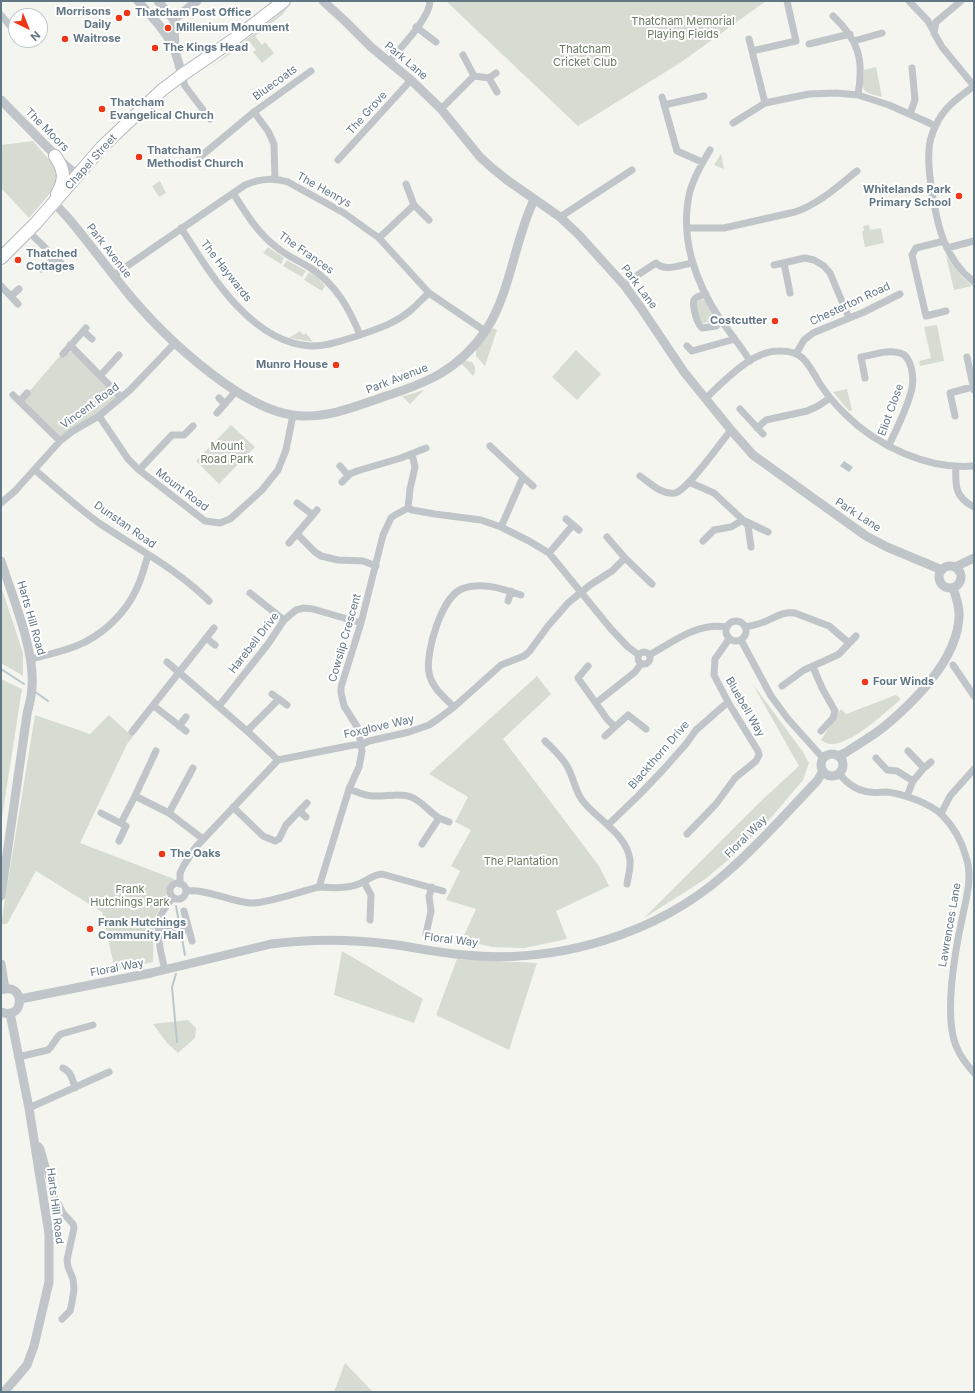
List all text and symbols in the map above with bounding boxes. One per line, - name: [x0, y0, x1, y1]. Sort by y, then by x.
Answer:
- place label: Morrisons Daily: [56, 5, 111, 31]
- place label: Thatcham Post Office: [135, 6, 251, 20]
- north arrow: [8, 8, 48, 48]
- marker: Thatcham Post Office: [122, 8, 132, 18]
- marker: Morrisons Daily: [114, 13, 124, 23]
- park label: Thatcham Memorial Playing Fields: [631, 15, 735, 41]
- place label: Millenium Monument: [176, 21, 289, 35]
- marker: Millenium Monument: [163, 23, 173, 33]
- text: N: [28, 28, 43, 44]
- place label: Waitrose: [73, 32, 121, 46]
- marker: Waitrose: [60, 34, 70, 44]
- street label: Park Lane: [382, 39, 430, 83]
- place label: The Kings Head: [163, 41, 248, 55]
- marker: The Kings Head: [150, 43, 160, 53]
- park label: Thatcham Cricket Club: [553, 43, 617, 69]
- street label: Bluecoats: [250, 63, 300, 103]
- street label: The Grove: [344, 89, 390, 137]
- place label: Thatcham Evangelical Church: [110, 96, 214, 122]
- marker: Thatcham Evangelical Church: [97, 104, 107, 114]
- street label: The Moors: [22, 105, 72, 155]
- street label: Chapel Street: [62, 131, 120, 193]
- place label: Thatcham Methodist Church: [147, 144, 244, 170]
- marker: Thatcham Methodist Church: [134, 152, 144, 162]
- street label: The Henrys: [294, 170, 354, 210]
- place label: Whitelands Park Primary School: [863, 183, 951, 209]
- marker: Whitelands Park Primary School: [954, 191, 964, 201]
- street label: Park Avenue: [84, 221, 134, 281]
- street label: The Frances: [276, 229, 336, 277]
- street label: The Haywards: [198, 237, 254, 305]
- place label: Thatched Cottages: [26, 247, 77, 273]
- marker: Thatched Cottages: [13, 255, 23, 265]
- street label: Park Lane: [618, 262, 660, 312]
- street label: Chesterton Road: [808, 280, 892, 328]
- place label: Costcutter: [710, 314, 767, 328]
- marker: Costcutter: [770, 316, 780, 326]
- place label: Munro House: [256, 358, 328, 372]
- marker: Munro House: [331, 360, 341, 370]
- street label: Park Avenue: [364, 361, 430, 397]
- street label: Vincent Road: [58, 380, 122, 432]
- street label: Eliot Close: [875, 382, 907, 438]
- park label: Mount Road Park: [200, 440, 254, 466]
- street label: Mount Road: [153, 466, 211, 514]
- street label: Park Lane: [833, 495, 883, 535]
- street label: Dunstan Road: [91, 499, 159, 551]
- street label: Harts Hill Road: [14, 579, 48, 657]
- street label: Cowslip Crescent: [326, 592, 364, 684]
- street label: Harebell Drive: [226, 610, 282, 676]
- street label: Bluebell Way: [723, 675, 767, 739]
- place label: Four Winds: [873, 675, 934, 689]
- marker: Four Winds: [860, 677, 870, 687]
- street label: Foxglove Way: [342, 712, 416, 742]
- street label: Blackthorn Drive: [626, 718, 692, 792]
- street label: Floral Way: [722, 813, 770, 861]
- place label: The Oaks: [170, 847, 221, 861]
- marker: The Oaks: [157, 849, 167, 859]
- park label: The Plantation: [484, 855, 558, 869]
- street label: Lawrences Lane: [936, 882, 964, 968]
- park label: Frank Hutchings Park: [90, 883, 170, 909]
- place label: Frank Hutchings Community Hall: [98, 916, 186, 942]
- marker: Frank Hutchings Community Hall: [85, 924, 95, 934]
- street label: Floral Way: [423, 930, 479, 950]
- street label: Floral Way: [89, 956, 145, 980]
- street label: Harts Hill Road: [44, 1167, 66, 1245]

